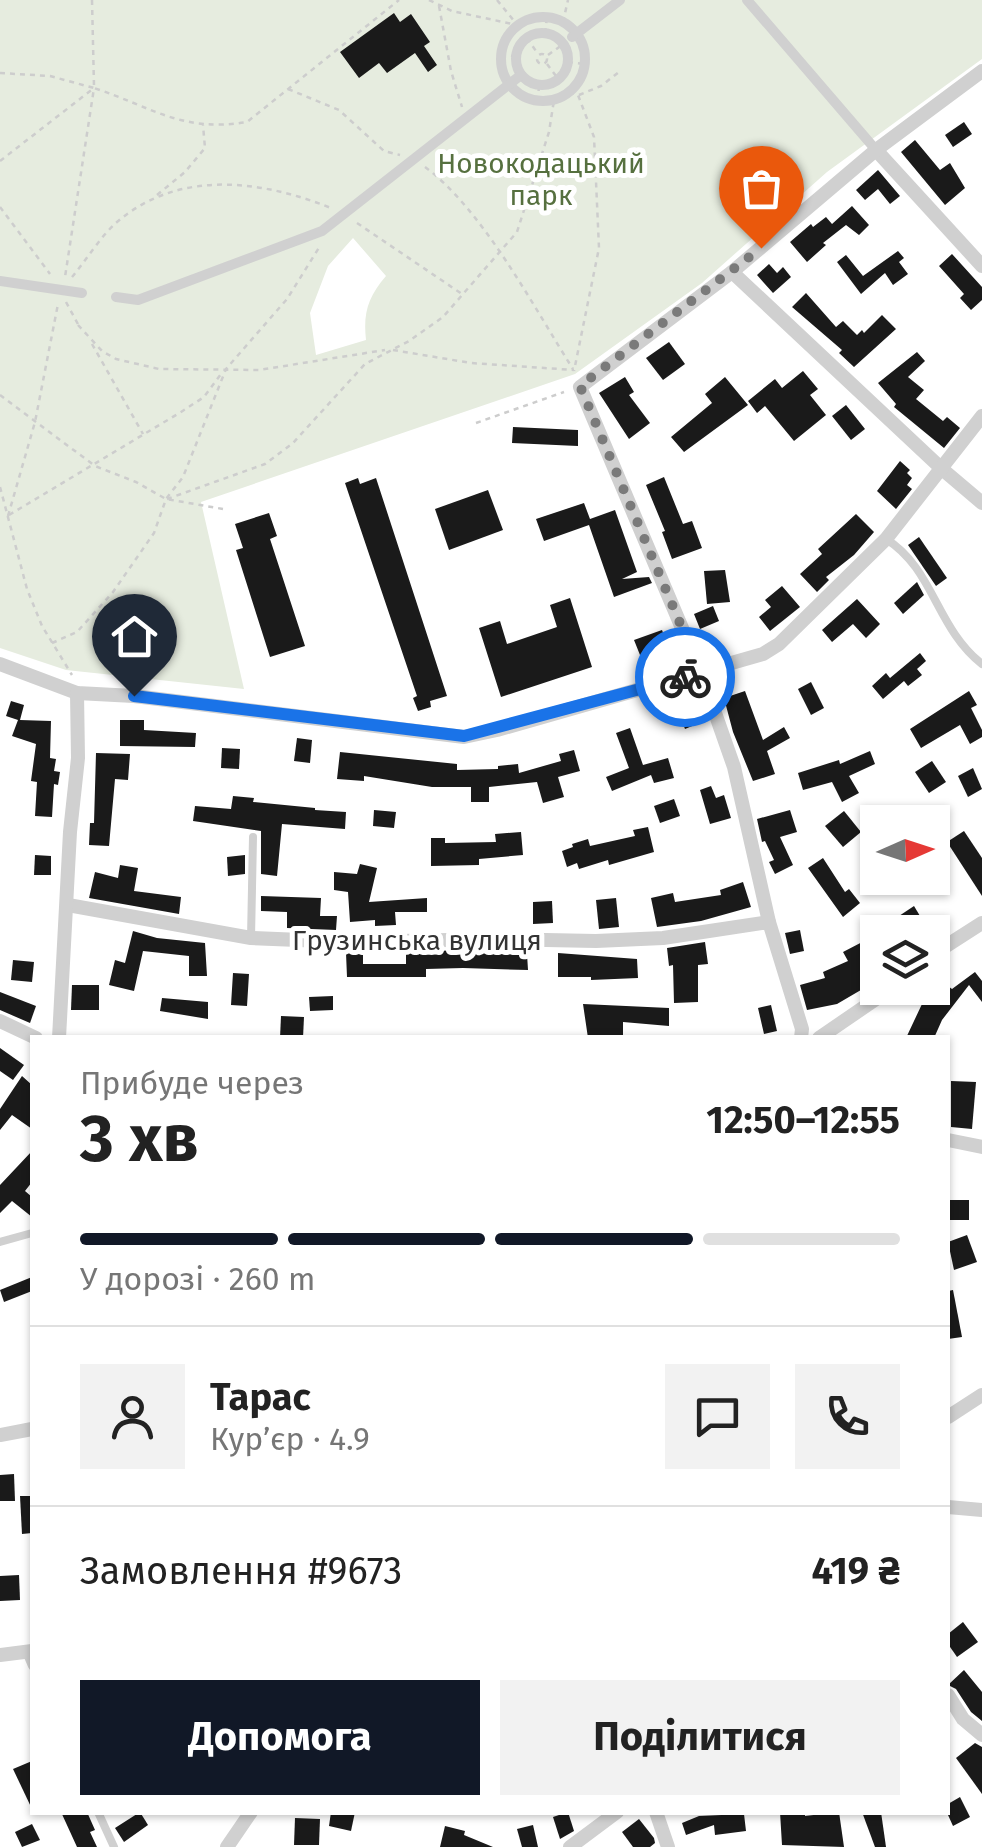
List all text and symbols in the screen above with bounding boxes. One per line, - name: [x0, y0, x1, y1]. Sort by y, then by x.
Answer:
- pin: [719, 146, 804, 249]
- park label: Новокодацький парк: [437, 147, 645, 212]
- icon: bag: [734, 161, 789, 216]
- pin: [92, 594, 177, 697]
- icon: home: [107, 609, 162, 664]
- courier: [635, 627, 735, 727]
- icon: bike: [658, 650, 713, 705]
- north arrow: [860, 805, 950, 895]
- map controls: [860, 805, 950, 1005]
- button: layers: [860, 915, 950, 1005]
- street label: Грузинська вулиця: [292, 924, 542, 957]
- text: Прибуде через: [80, 1064, 304, 1102]
- text: 12:50–12:55: [706, 1097, 900, 1143]
- text: 3 хв: [80, 1100, 199, 1178]
- text: У дорозі · 260 m: [80, 1260, 315, 1298]
- button: person: [80, 1364, 185, 1469]
- button: chat: [665, 1364, 770, 1469]
- button: phone: [795, 1364, 900, 1469]
- text: Тарас: [210, 1374, 311, 1420]
- text: Кур’єр · 4.9: [210, 1420, 370, 1458]
- text: Замовлення #9673: [80, 1548, 402, 1594]
- text: 419 ₴: [811, 1548, 900, 1594]
- button: Допомога: [80, 1680, 480, 1795]
- button: Поділитися: [500, 1680, 900, 1795]

